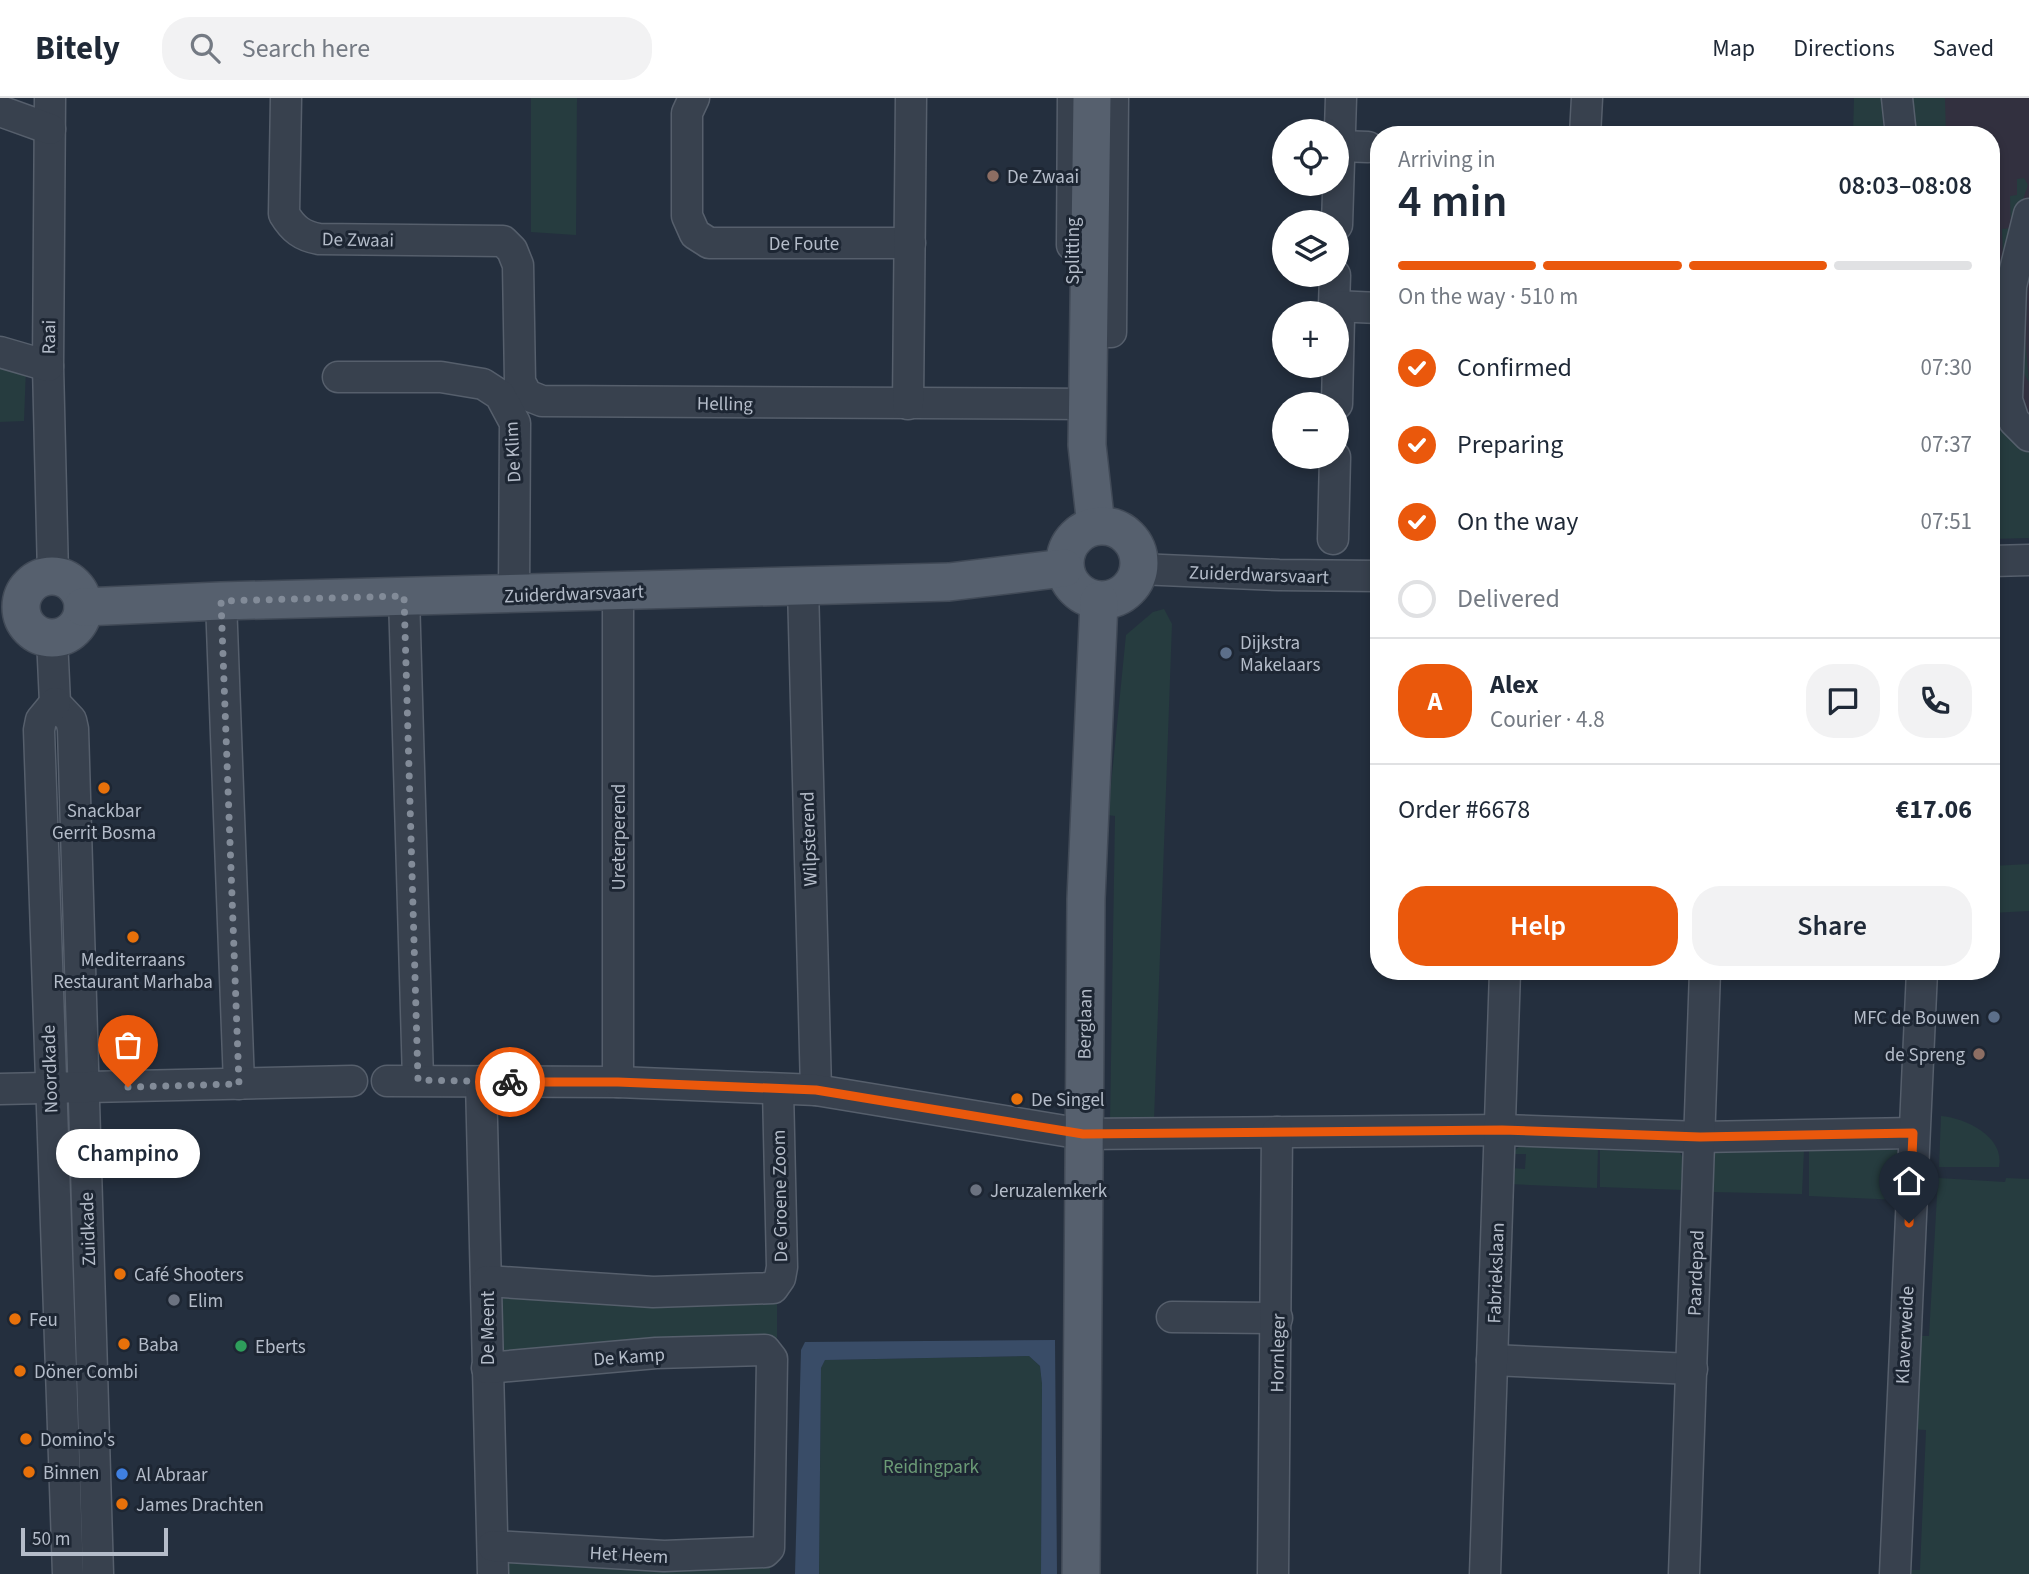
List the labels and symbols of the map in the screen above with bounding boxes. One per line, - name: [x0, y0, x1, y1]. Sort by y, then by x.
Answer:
- place label: De Zwaai: [1007, 164, 1079, 191]
- marker: De Zwaai: [985, 168, 1001, 184]
- street label: Splitting: [1060, 217, 1087, 285]
- street label: De Zwaai: [322, 226, 394, 255]
- street label: De Foute: [769, 231, 839, 258]
- street label: Raai: [36, 320, 63, 355]
- street label: Helling: [697, 391, 754, 418]
- street label: De Klim: [498, 421, 529, 483]
- street label: Zuiderdwarsvaart: [1189, 560, 1330, 591]
- street label: Zuiderdwarsvaart: [504, 579, 645, 610]
- place label: Dijkstra Makelaars: [1240, 630, 1320, 679]
- marker: Dijkstra Makelaars: [1218, 645, 1234, 661]
- marker: Snackbar Gerrit Bosma: [96, 780, 112, 796]
- street label: Ureterperend: [606, 784, 633, 890]
- street label: Wilpsterend: [794, 791, 825, 887]
- place label: Snackbar Gerrit Bosma: [52, 798, 156, 847]
- marker: Mediterraans Restaurant Marhaba: [125, 929, 141, 945]
- place label: Mediterraans Restaurant Marhaba: [53, 947, 213, 996]
- street label: Berglaan: [1071, 988, 1100, 1060]
- place label: MFC de Bouwen: [1853, 1005, 1980, 1032]
- marker: MFC de Bouwen: [1986, 1009, 2002, 1025]
- pin: [98, 1015, 158, 1087]
- street label: Noordkade: [35, 1024, 66, 1114]
- place label: de Spreng: [1885, 1042, 1965, 1069]
- marker: de Spreng: [1971, 1046, 1987, 1062]
- courier: [475, 1047, 545, 1117]
- place label: De Singel: [1031, 1087, 1105, 1114]
- marker: De Singel: [1009, 1091, 1025, 1107]
- callout: Champino: [56, 1129, 200, 1178]
- street label: De Groene Zoom: [766, 1129, 795, 1262]
- pin: [1879, 1151, 1939, 1223]
- place label: Jeruzalemkerk: [990, 1178, 1108, 1205]
- marker: Jeruzalemkerk: [968, 1182, 984, 1198]
- street label: Zuidkade: [74, 1191, 103, 1266]
- street label: Fabriekslaan: [1481, 1222, 1512, 1324]
- street label: Paardepad: [1682, 1230, 1711, 1316]
- place label: Café Shooters: [134, 1262, 244, 1289]
- marker: Café Shooters: [112, 1266, 128, 1282]
- street label: Klaverweide: [1889, 1285, 1922, 1385]
- place label: Elim: [188, 1288, 223, 1315]
- street label: De Meent: [475, 1290, 502, 1365]
- marker: Elim: [166, 1292, 182, 1308]
- place label: Feu: [29, 1307, 58, 1334]
- marker: Feu: [7, 1311, 23, 1327]
- street label: Hornleger: [1264, 1313, 1293, 1393]
- place label: Baba: [138, 1332, 179, 1359]
- place label: Eberts: [255, 1334, 306, 1361]
- marker: Baba: [116, 1336, 132, 1352]
- marker: Eberts: [233, 1338, 249, 1354]
- street label: De Kamp: [592, 1342, 666, 1373]
- place label: Döner Combi: [34, 1359, 138, 1386]
- marker: Döner Combi: [12, 1363, 28, 1379]
- place label: Domino's: [40, 1427, 115, 1454]
- marker: Domino's: [18, 1431, 34, 1447]
- park label: Reidingpark: [883, 1454, 979, 1481]
- place label: Binnen: [43, 1460, 99, 1487]
- place label: Al Abraar: [136, 1462, 208, 1489]
- marker: Binnen: [21, 1464, 37, 1480]
- marker: Al Abraar: [114, 1466, 130, 1482]
- place label: James Drachten: [136, 1492, 264, 1519]
- marker: James Drachten: [114, 1496, 130, 1512]
- scale bar: [21, 1525, 168, 1557]
- street label: Het Heem: [589, 1540, 669, 1571]

